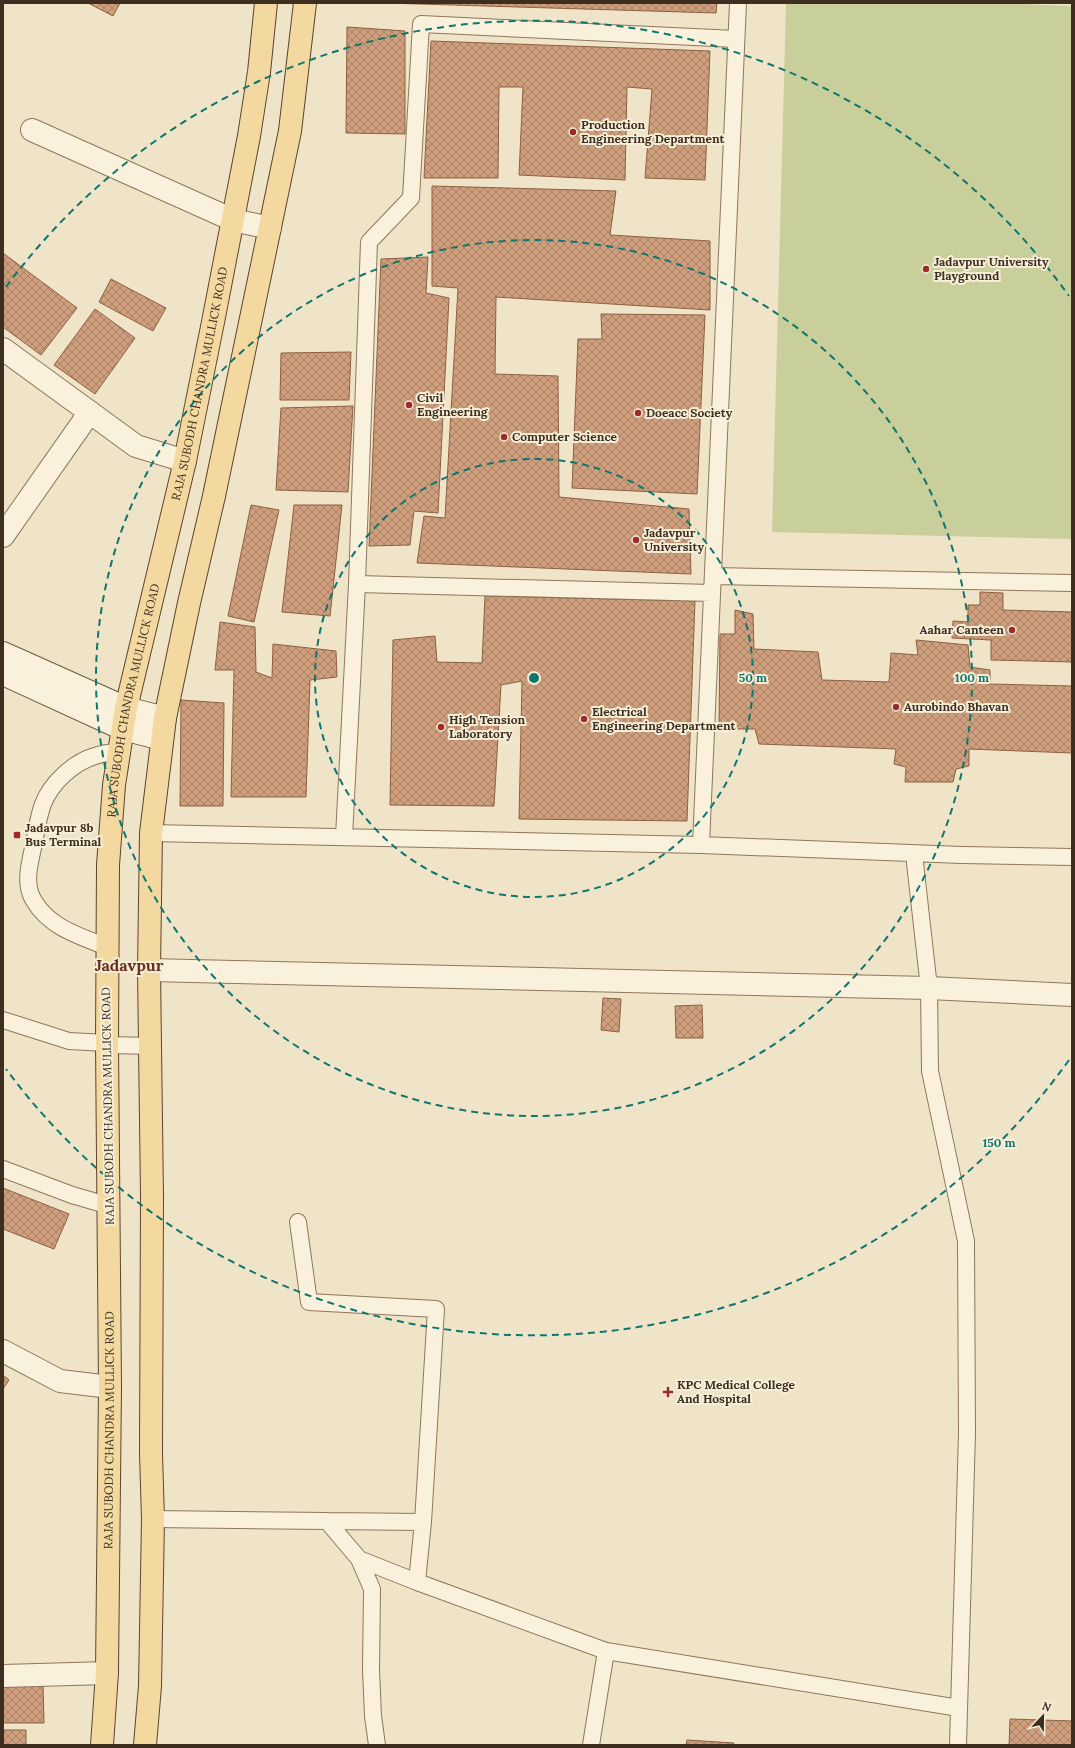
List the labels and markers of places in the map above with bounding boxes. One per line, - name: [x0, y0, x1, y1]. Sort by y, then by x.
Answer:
- place label: Production Engineering Department: [581, 117, 726, 146]
- marker: Production Engineering Department: [568, 127, 578, 137]
- place label: Jadavpur University Playground: [934, 254, 1049, 283]
- marker: Jadavpur University Playground: [921, 264, 931, 274]
- place label: Civil Engineering: [417, 390, 489, 419]
- marker: Civil Engineering: [404, 400, 414, 410]
- place label: Doeacc Society: [646, 405, 733, 420]
- marker: Doeacc Society: [633, 408, 643, 418]
- place label: Computer Science: [512, 429, 618, 444]
- marker: Computer Science: [499, 432, 509, 442]
- place label: Jadavpur University: [644, 525, 704, 554]
- marker: Jadavpur University: [631, 535, 641, 545]
- place label: Aahar Canteen: [919, 622, 1004, 637]
- marker: Aahar Canteen: [1007, 625, 1017, 635]
- centre of rings: [527, 671, 541, 685]
- place label: Aurobindo Bhavan: [904, 699, 1009, 714]
- marker: Aurobindo Bhavan: [891, 702, 901, 712]
- place label: Electrical Engineering Department: [592, 704, 737, 733]
- place label: High Tension Laboratory: [449, 712, 526, 741]
- marker: Electrical Engineering Department: [579, 714, 589, 724]
- marker: High Tension Laboratory: [436, 722, 446, 732]
- place label: Jadavpur 8b Bus Terminal: [25, 820, 102, 849]
- marker: Jadavpur 8b Bus Terminal: [12, 830, 22, 840]
- place label: KPC Medical College And Hospital: [677, 1377, 795, 1406]
- marker: KPC Medical College And Hospital: [662, 1386, 674, 1398]

